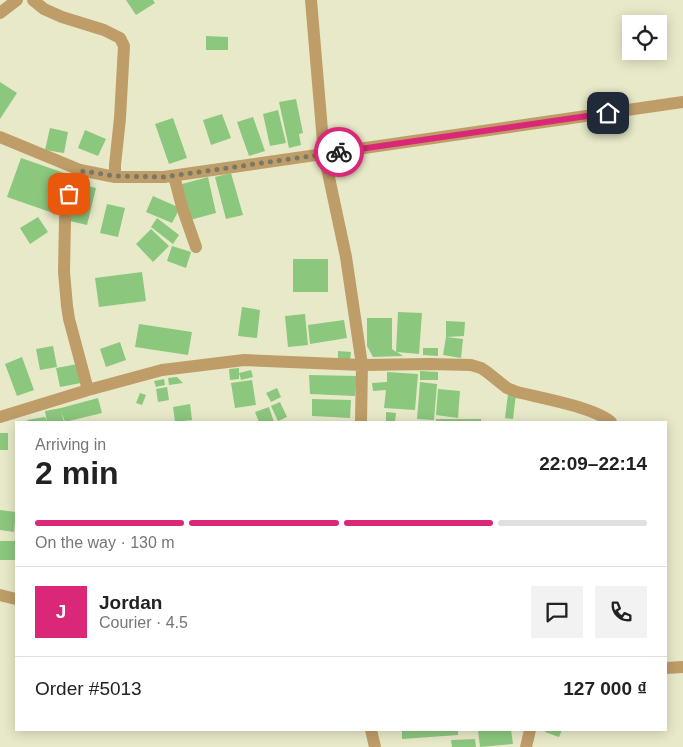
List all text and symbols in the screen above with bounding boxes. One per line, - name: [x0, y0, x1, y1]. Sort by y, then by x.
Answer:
- map controls: [622, 15, 667, 60]
- button: locate: [622, 15, 667, 60]
- pin: [587, 92, 629, 134]
- icon: home: [594, 99, 622, 127]
- courier: [314, 127, 364, 177]
- icon: bike: [325, 138, 353, 166]
- pin: [48, 173, 90, 215]
- icon: bag: [55, 180, 83, 208]
- text: Arriving in: [35, 436, 106, 453]
- text: 22:09–22:14: [539, 453, 647, 474]
- text: 2 min: [35, 455, 119, 491]
- text: On the way · 130 m: [35, 534, 175, 551]
- button: chat: [531, 586, 583, 638]
- button: phone: [595, 586, 647, 638]
- text: Jordan: [99, 592, 162, 613]
- text: J: [56, 601, 66, 622]
- text: Courier · 4.5: [99, 614, 188, 631]
- text: Order #5013: [35, 678, 142, 699]
- text: 127 000 ₫: [563, 678, 647, 699]

